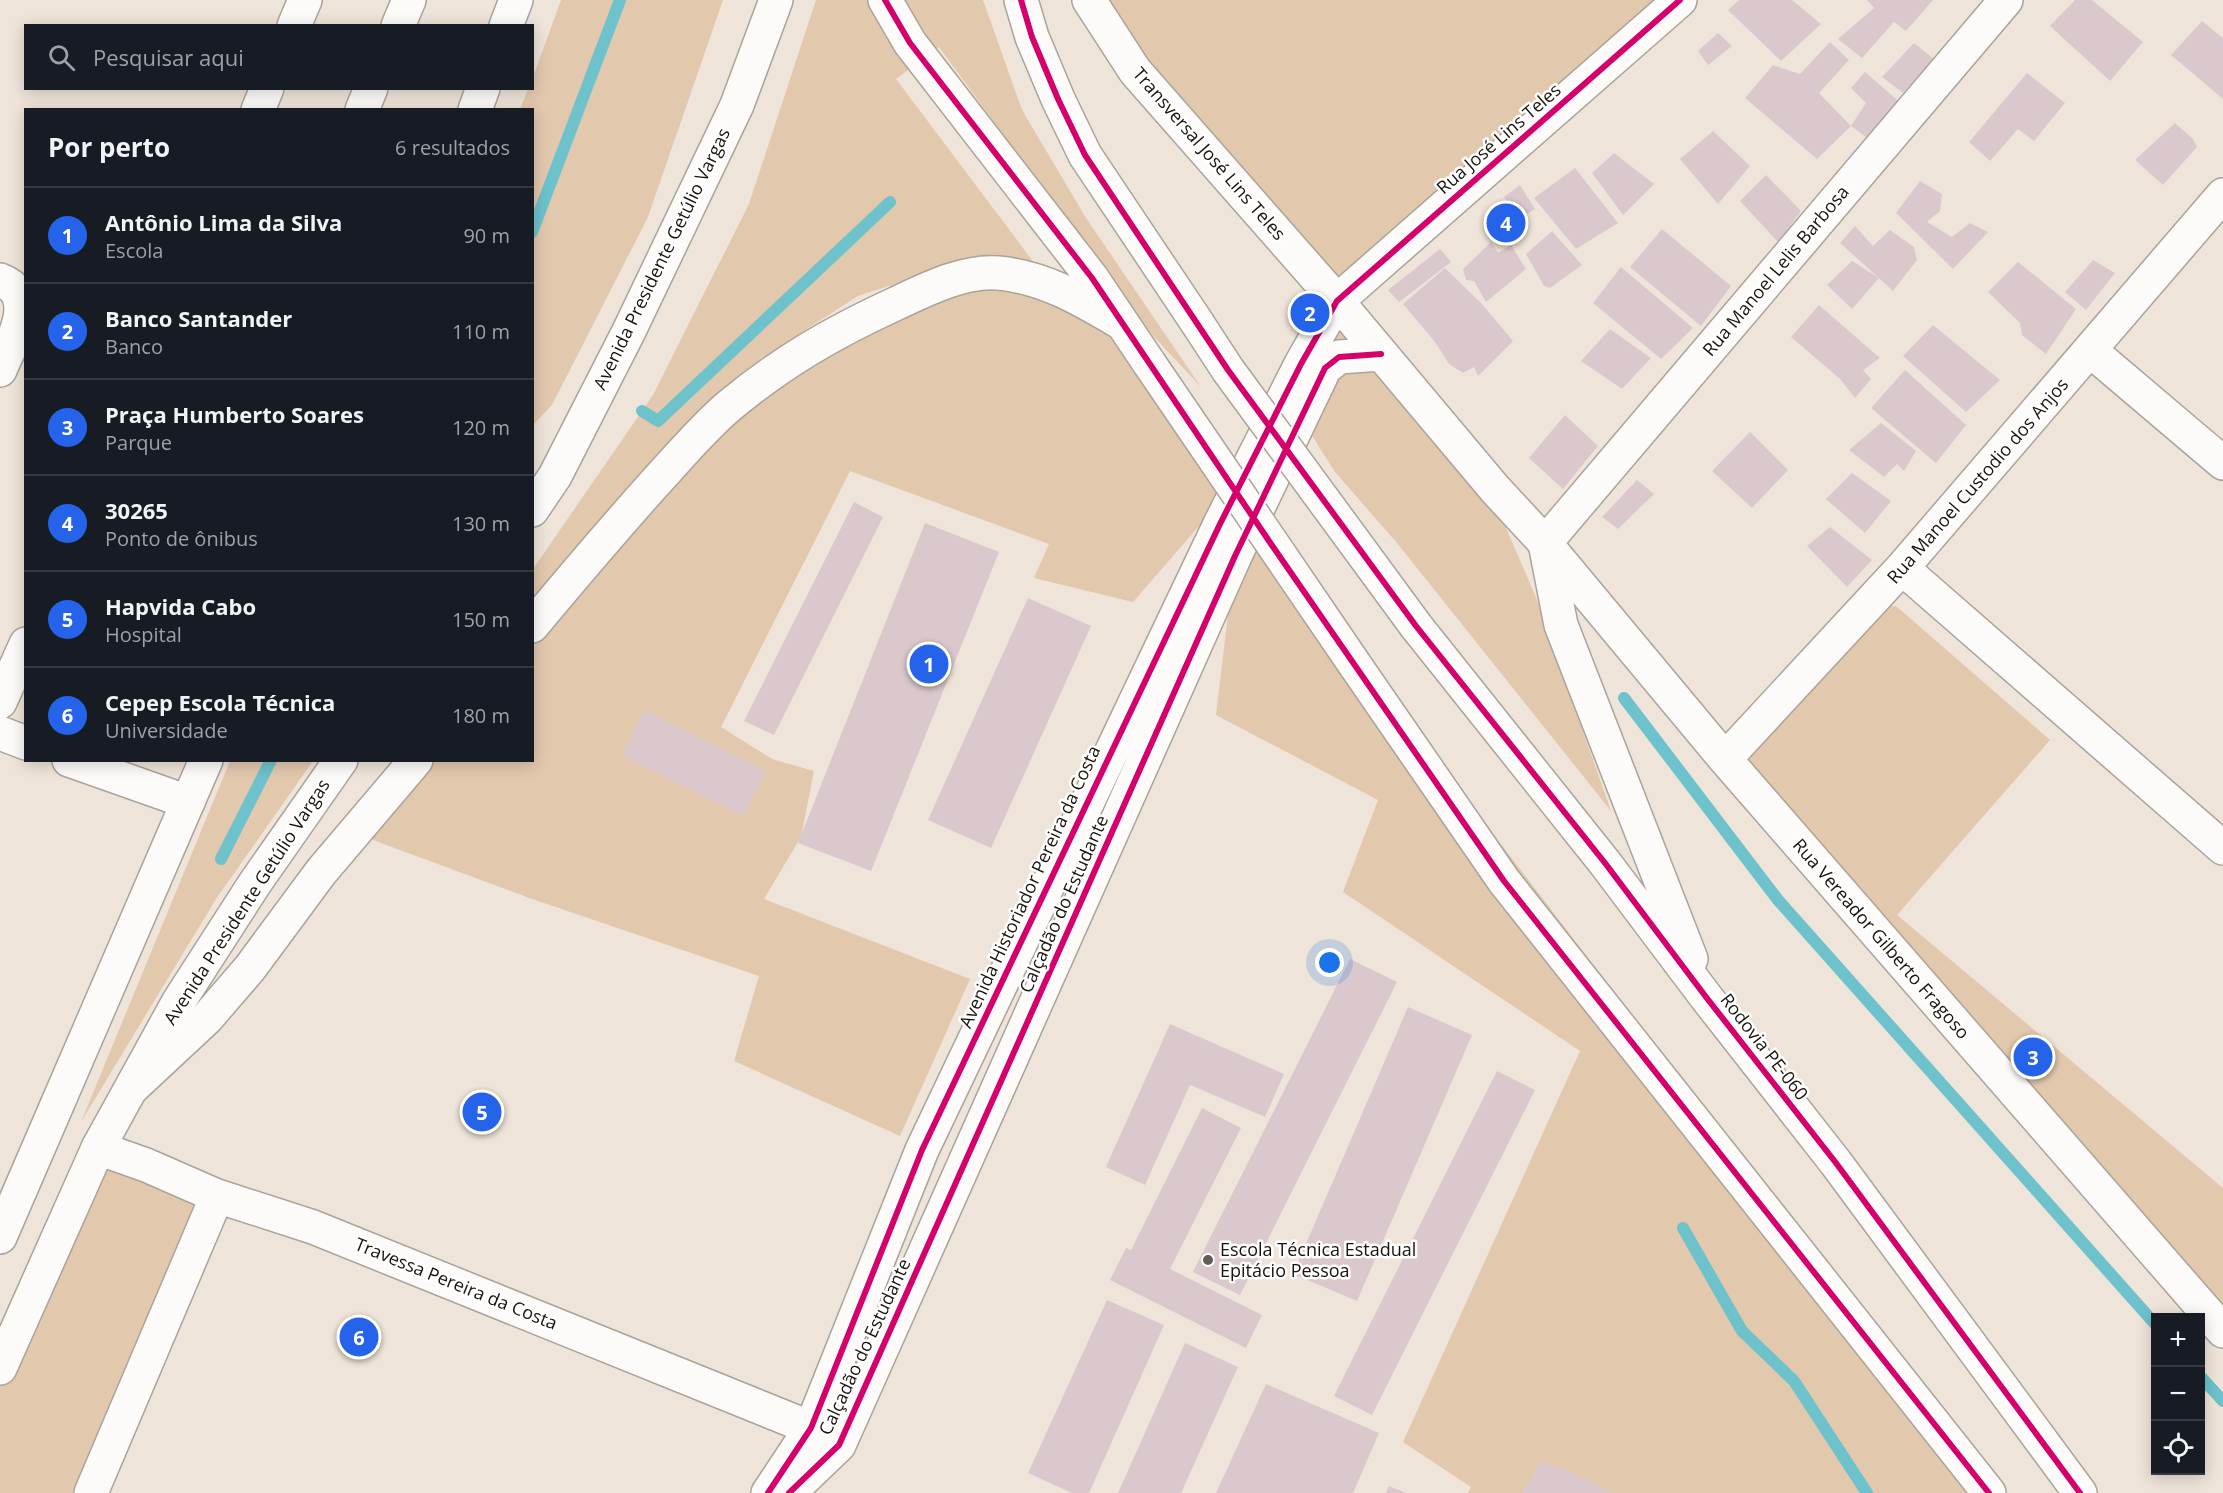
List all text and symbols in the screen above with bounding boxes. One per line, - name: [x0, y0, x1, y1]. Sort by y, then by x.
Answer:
- search box: [24, 24, 534, 90]
- icon: search: [45, 41, 78, 74]
- text: Pesquisar aqui: [93, 42, 244, 72]
- street label: Transversal José Lins Teles: [1128, 62, 1292, 245]
- street label: Rua José Lins Teles: [1431, 78, 1566, 199]
- street label: Avenida Presidente Getúlio Vargas: [587, 124, 735, 393]
- text: Por perto: [48, 129, 170, 165]
- text: 6 resultados: [395, 134, 510, 161]
- street label: Rua Manoel Lelis Barbosa: [1697, 180, 1854, 361]
- pin: 4: [1486, 200, 1526, 246]
- text: Antônio Lima da Silva: [105, 207, 342, 237]
- text: 1: [62, 222, 73, 249]
- text: 90 m: [463, 222, 510, 249]
- text: Escola: [105, 237, 163, 264]
- pin: 2: [1290, 290, 1330, 336]
- text: Banco Santander: [105, 303, 292, 333]
- text: 2: [62, 318, 73, 345]
- text: 110 m: [452, 318, 510, 345]
- text: Banco: [105, 333, 163, 360]
- street label: Rua Manoel Custodio dos Anjos: [1881, 372, 2073, 588]
- text: Praça Humberto Soares: [105, 399, 364, 429]
- text: 3: [62, 414, 73, 441]
- text: 120 m: [452, 414, 510, 441]
- text: Parque: [105, 429, 172, 456]
- text: 30265: [105, 495, 168, 525]
- text: 4: [62, 510, 73, 537]
- text: 130 m: [452, 510, 510, 537]
- text: Ponto de ônibus: [105, 525, 258, 552]
- text: Hapvida Cabo: [105, 591, 256, 621]
- text: 5: [62, 606, 73, 633]
- text: 150 m: [452, 606, 510, 633]
- text: Hospital: [105, 621, 182, 648]
- pin: 1: [910, 642, 948, 686]
- text: Cepep Escola Técnica: [105, 687, 335, 717]
- text: 6: [62, 702, 73, 729]
- text: 180 m: [452, 702, 510, 729]
- text: Universidade: [105, 717, 228, 744]
- street label: Avenida Historiador Pereira da Costa: [953, 741, 1105, 1032]
- street label: Avenida Presidente Getúlio Vargas: [158, 774, 335, 1029]
- street label: Calçadão do Estudante: [1013, 811, 1113, 996]
- street label: Rua Vereador Gilberto Fragoso: [1788, 833, 1976, 1044]
- your location: [1315, 948, 1344, 977]
- street label: Rodovia PE-060: [1715, 988, 1814, 1105]
- pin: 3: [2014, 1034, 2052, 1080]
- pin: 5: [462, 1090, 502, 1134]
- street label: Travessa Pereira da Costa: [352, 1231, 561, 1335]
- place label: Escola Técnica Estadual Epitácio Pessoa: [1220, 1237, 1416, 1282]
- marker: Escola Técnica Estadual Epitácio Pessoa: [1201, 1253, 1215, 1267]
- street label: Calçadão do Estudante: [813, 1254, 916, 1439]
- map controls: [2151, 1313, 2205, 1475]
- button: +: [2151, 1313, 2205, 1367]
- pin: 6: [340, 1314, 378, 1360]
- button: −: [2151, 1367, 2205, 1421]
- button: locate: [2151, 1421, 2205, 1475]

